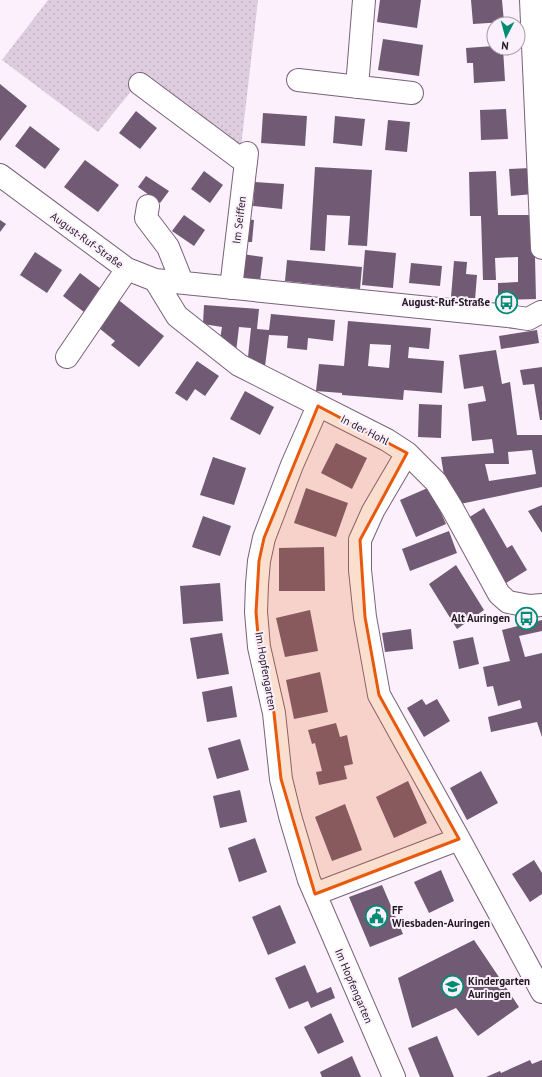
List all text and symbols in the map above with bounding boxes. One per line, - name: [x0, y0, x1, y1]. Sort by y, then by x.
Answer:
- north arrow: [486, 16, 526, 56]
- text: N: [501, 39, 509, 53]
- street label: Im Seiffen: [229, 195, 249, 245]
- street label: August-Ruf-Straße: [48, 209, 127, 271]
- bus stop icon: August-Ruf-Straße: [493, 289, 519, 315]
- place label: August-Ruf-Straße: [402, 295, 490, 309]
- street label: In der Hohl: [338, 412, 392, 449]
- bus stop icon: Alt Auringen: [513, 605, 539, 631]
- place label: Alt Auringen: [451, 611, 510, 625]
- street label: Im Hopfengarten: [252, 630, 280, 712]
- public building icon: FF Wiesbaden-Auringen: [363, 903, 389, 929]
- place label: FF Wiesbaden-Auringen: [392, 903, 490, 930]
- street label: Im Hopfengarten: [332, 947, 376, 1025]
- school or university icon: Kindergarten Auringen: [439, 974, 465, 1000]
- place label: Kindergarten Auringen: [468, 974, 530, 1001]

